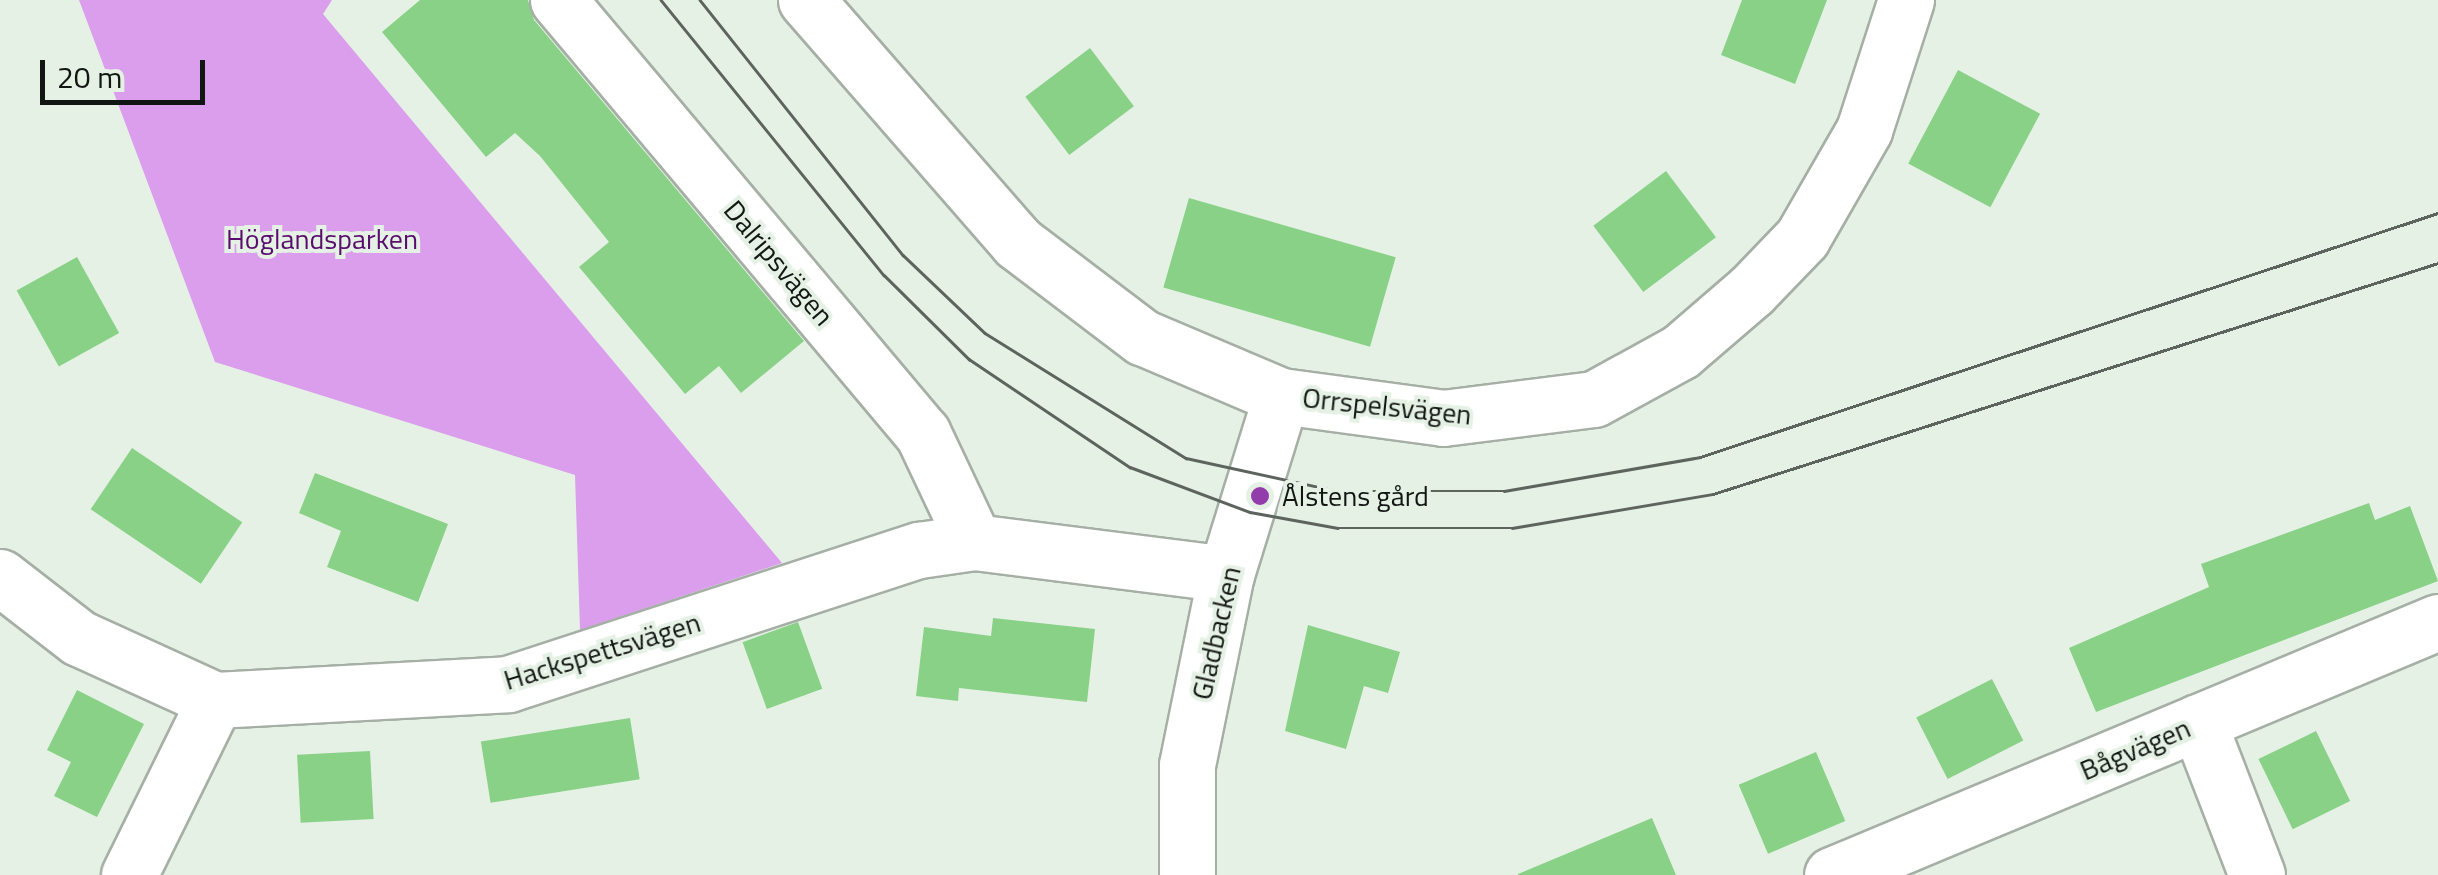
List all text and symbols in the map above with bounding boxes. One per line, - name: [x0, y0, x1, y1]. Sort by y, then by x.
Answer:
- scale bar: [45, 40, 210, 102]
- text: 20 m: [57, 54, 122, 100]
- street label: Dalripsvägen: [717, 194, 841, 332]
- park label: Höglandsparken: [226, 222, 418, 256]
- street label: Orrspelsvägen: [1301, 380, 1473, 432]
- place label: Ålstens gård: [1282, 479, 1429, 513]
- marker: Ålstens gård: [1247, 483, 1273, 509]
- street label: Gladbacken: [1184, 563, 1248, 703]
- street label: Hackspettsvägen: [500, 605, 704, 697]
- street label: Bågvägen: [2075, 711, 2195, 787]

